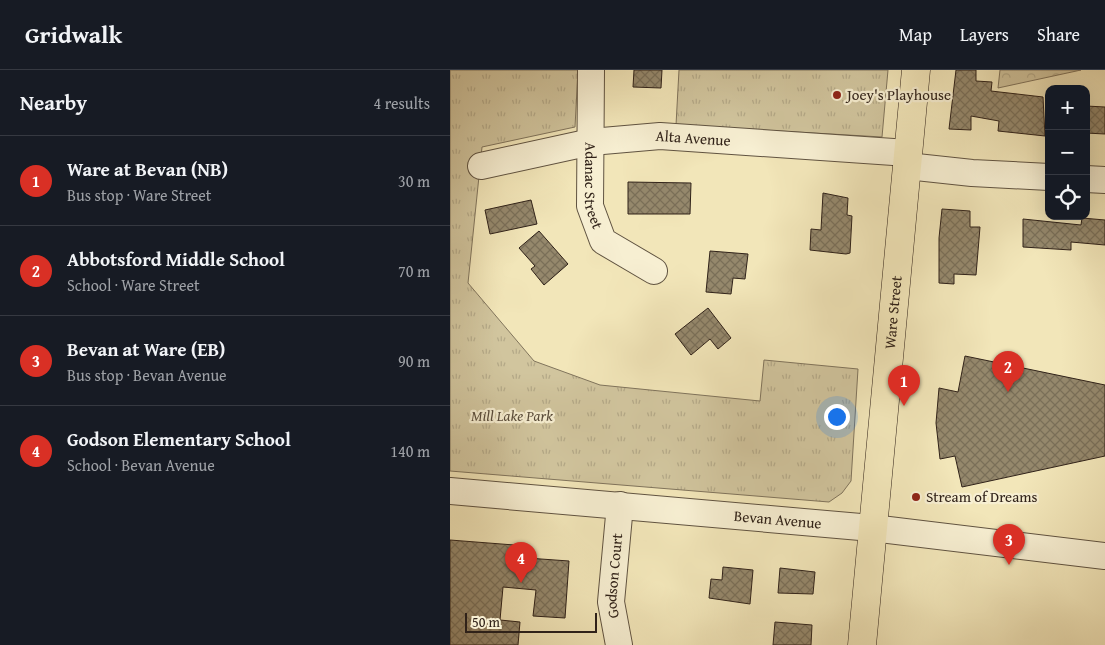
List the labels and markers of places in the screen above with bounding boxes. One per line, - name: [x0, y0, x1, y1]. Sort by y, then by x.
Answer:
- place label: Joey's Playhouse: [845, 84, 951, 105]
- marker: Joey's Playhouse: [831, 89, 843, 101]
- pin: 2: [992, 351, 1024, 392]
- pin: 1: [888, 365, 920, 406]
- place label: Stream of Dreams: [926, 486, 1037, 507]
- marker: Stream of Dreams: [910, 491, 922, 503]
- pin: 3: [993, 524, 1025, 565]
- pin: 4: [505, 542, 537, 583]

